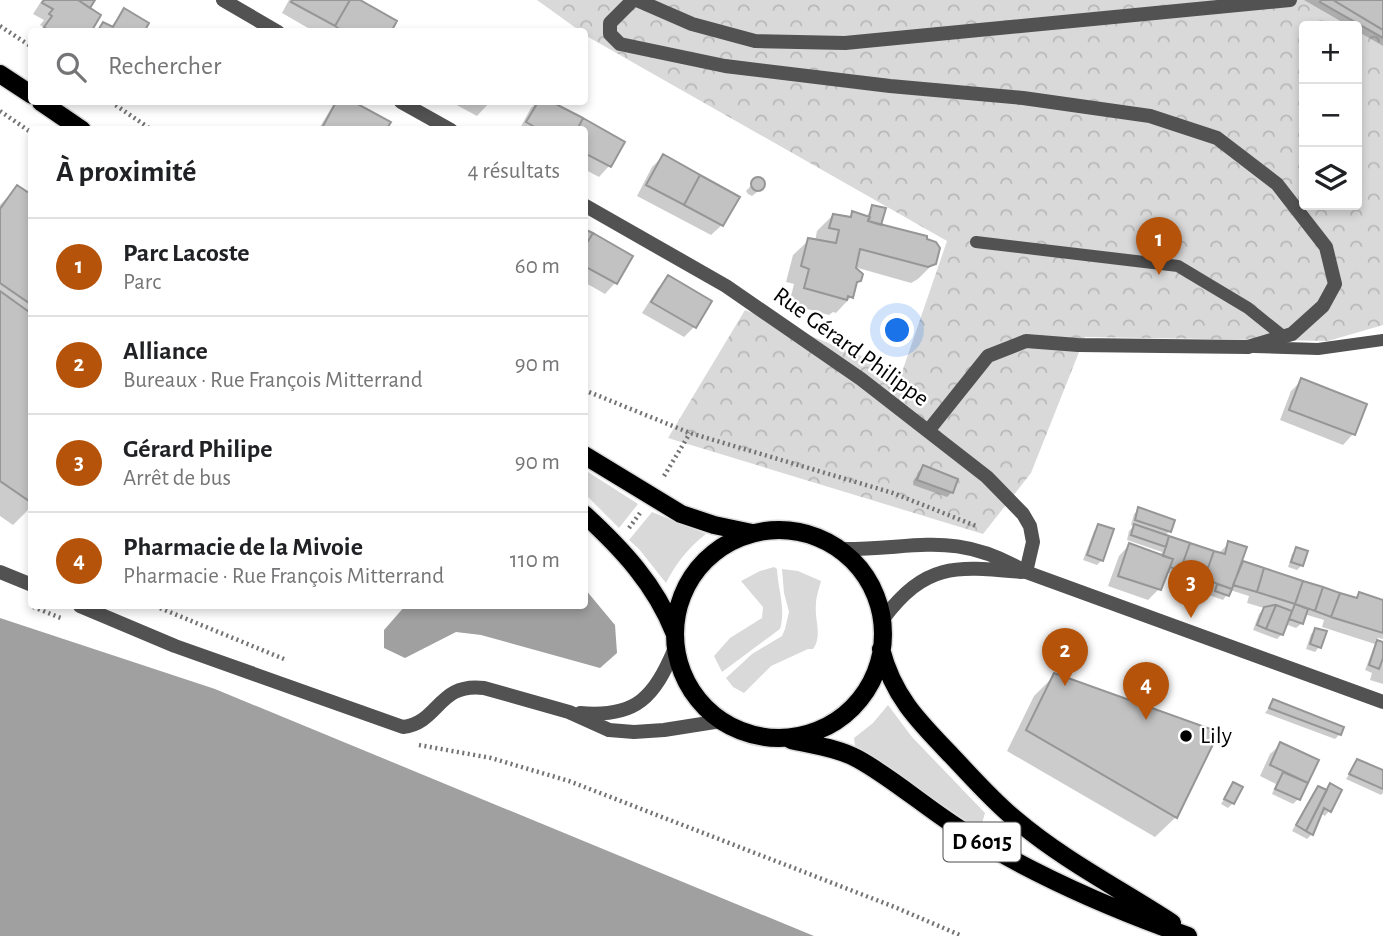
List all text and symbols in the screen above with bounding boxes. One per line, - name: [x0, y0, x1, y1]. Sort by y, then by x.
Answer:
- map controls: [1299, 21, 1362, 210]
- button: +: [1299, 21, 1362, 84]
- search box: [28, 28, 588, 105]
- icon: search: [52, 48, 90, 86]
- text: Rechercher: [108, 53, 221, 79]
- button: −: [1299, 84, 1362, 147]
- button: layers: [1299, 147, 1362, 210]
- text: À proximité: [56, 157, 196, 187]
- text: 4 résultats: [467, 160, 560, 183]
- pin: 1: [1136, 217, 1182, 275]
- text: Parc Lacoste: [123, 240, 250, 266]
- text: 1: [75, 255, 83, 278]
- text: 60 m: [515, 255, 560, 278]
- text: Parc: [123, 271, 161, 294]
- street label: Rue Gérard Philippe: [769, 283, 933, 411]
- your location: [880, 313, 914, 347]
- text: Alliance: [123, 338, 208, 364]
- text: 2: [74, 353, 84, 376]
- text: 90 m: [515, 353, 560, 376]
- text: Bureaux · Rue François Mitterrand: [123, 369, 423, 392]
- text: Gérard Philipe: [123, 436, 272, 462]
- text: 3: [74, 451, 84, 474]
- text: 90 m: [515, 451, 560, 474]
- text: Arrêt de bus: [123, 467, 231, 490]
- text: Pharmacie de la Mivoie: [123, 534, 363, 560]
- text: 4: [73, 549, 85, 572]
- text: 110 m: [510, 549, 560, 572]
- pin: 3: [1168, 560, 1214, 618]
- text: Pharmacie · Rue François Mitterrand: [123, 565, 444, 588]
- pin: 2: [1042, 628, 1088, 686]
- pin: 4: [1123, 662, 1169, 720]
- place label: Lily: [1200, 724, 1232, 748]
- marker: Lily: [1178, 728, 1194, 744]
- road number: D 6015: [944, 822, 1020, 862]

